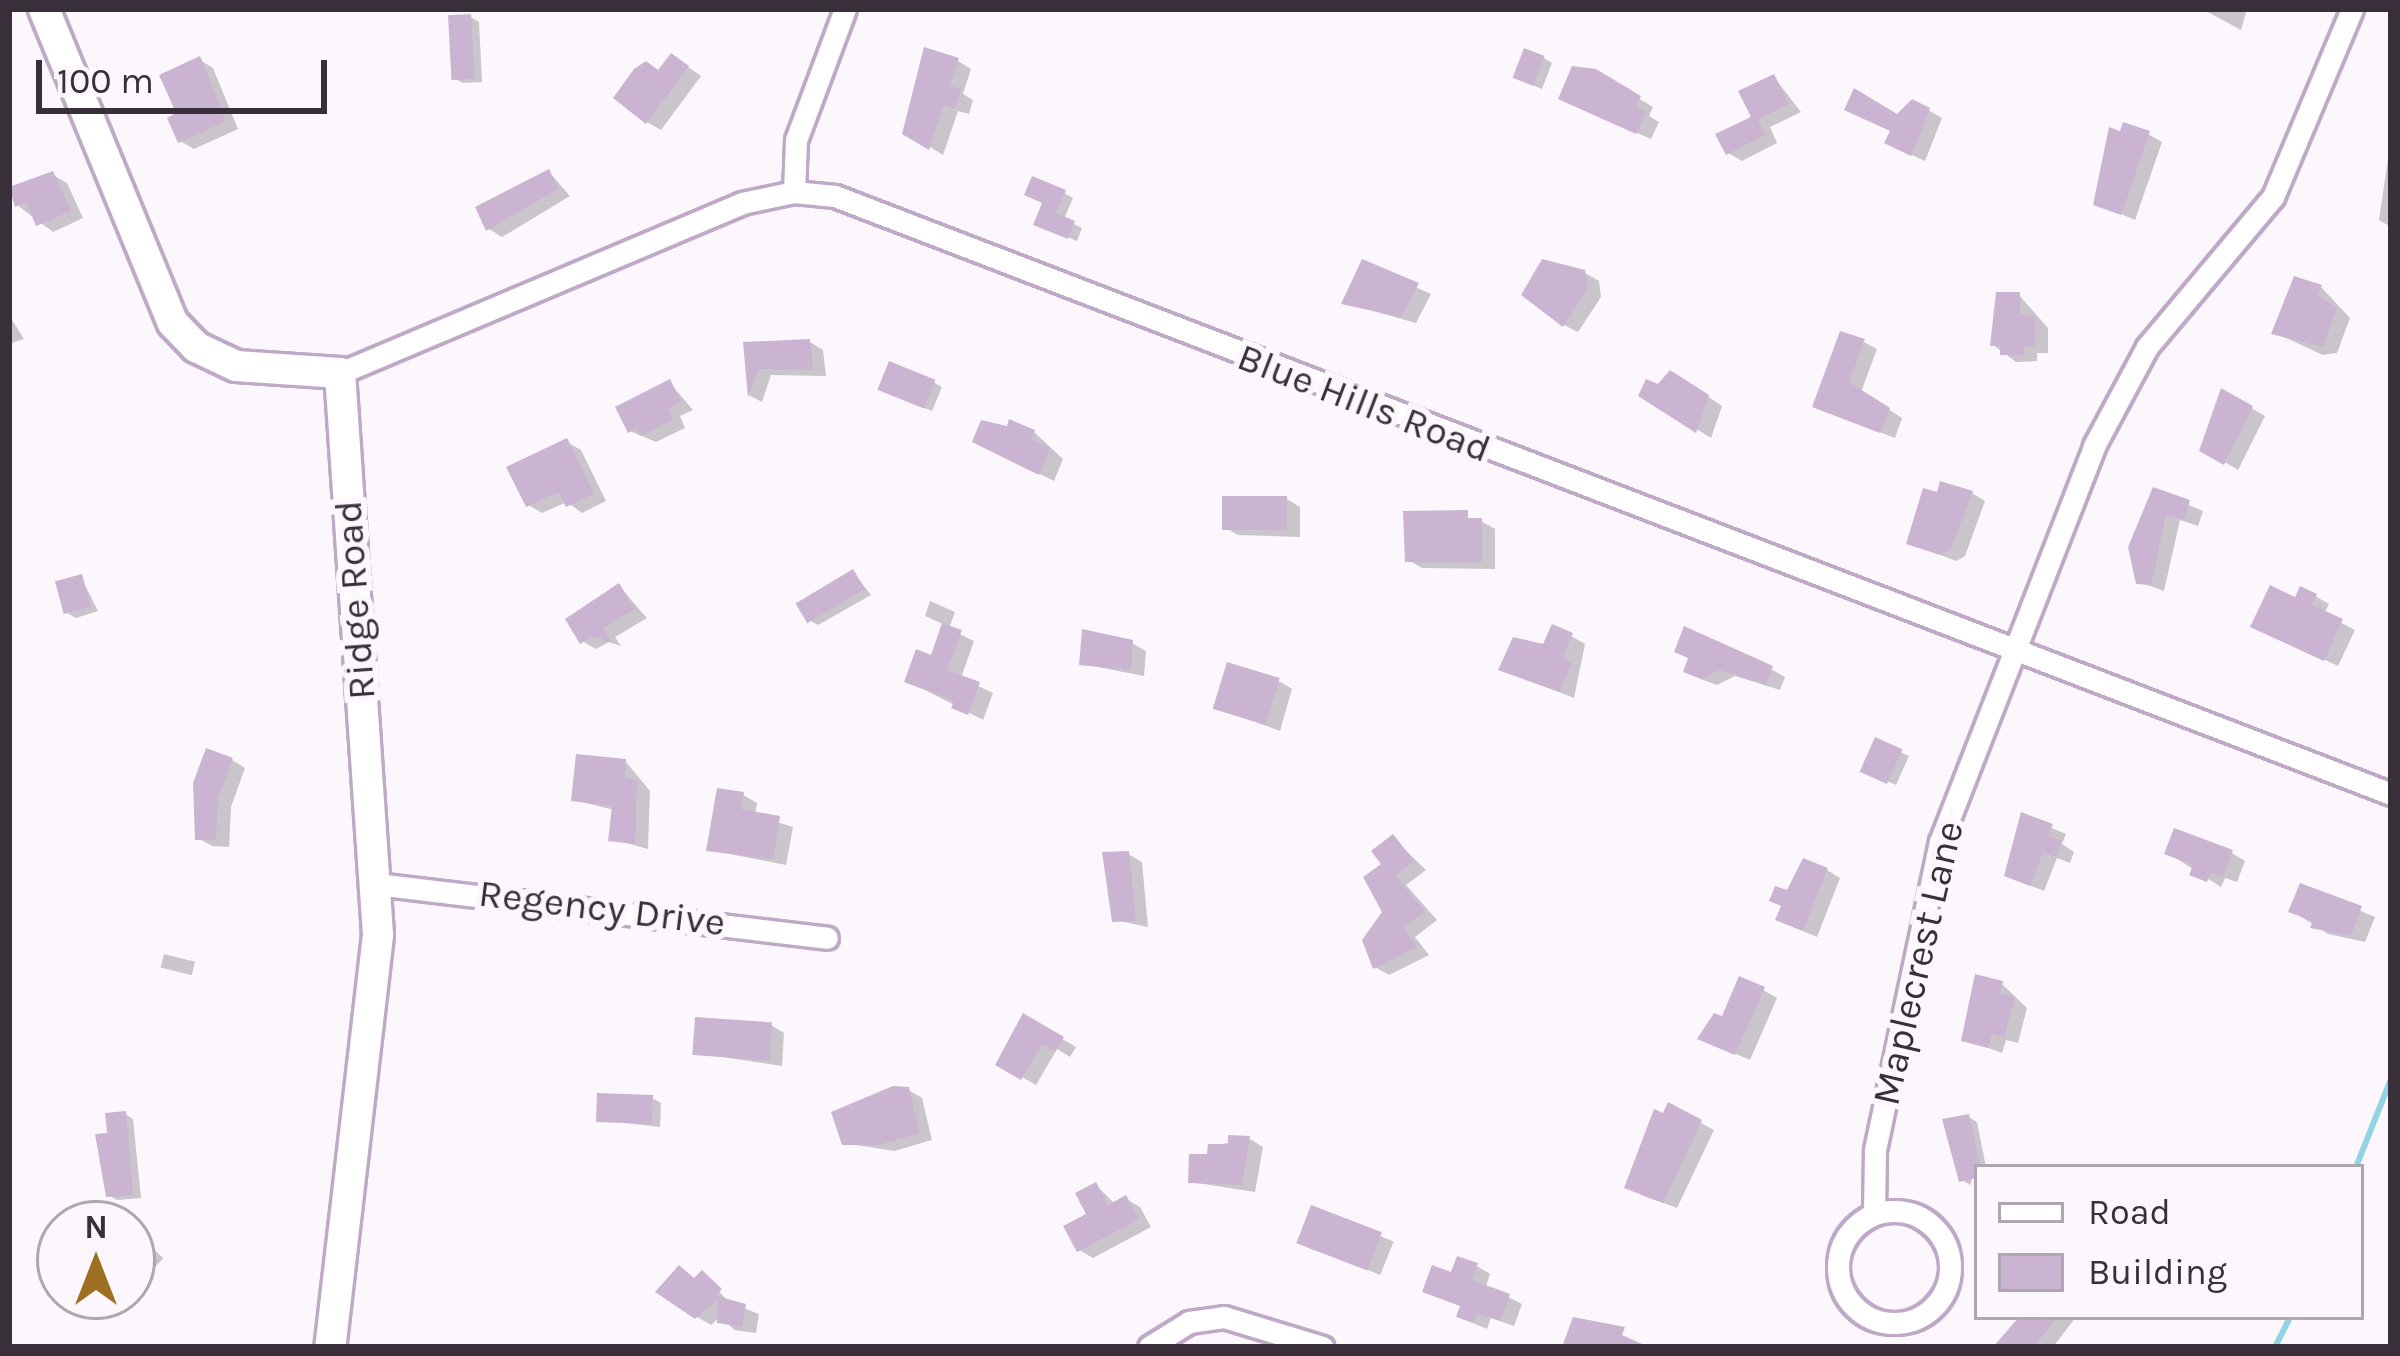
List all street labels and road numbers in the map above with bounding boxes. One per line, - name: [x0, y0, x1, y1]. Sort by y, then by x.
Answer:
- street label: Blue Hills Road: [1231, 333, 1497, 473]
- street label: Ridge Road: [325, 499, 385, 701]
- street label: Maplecrest Lane: [1863, 816, 1973, 1110]
- street label: Regency Drive: [476, 870, 728, 946]

